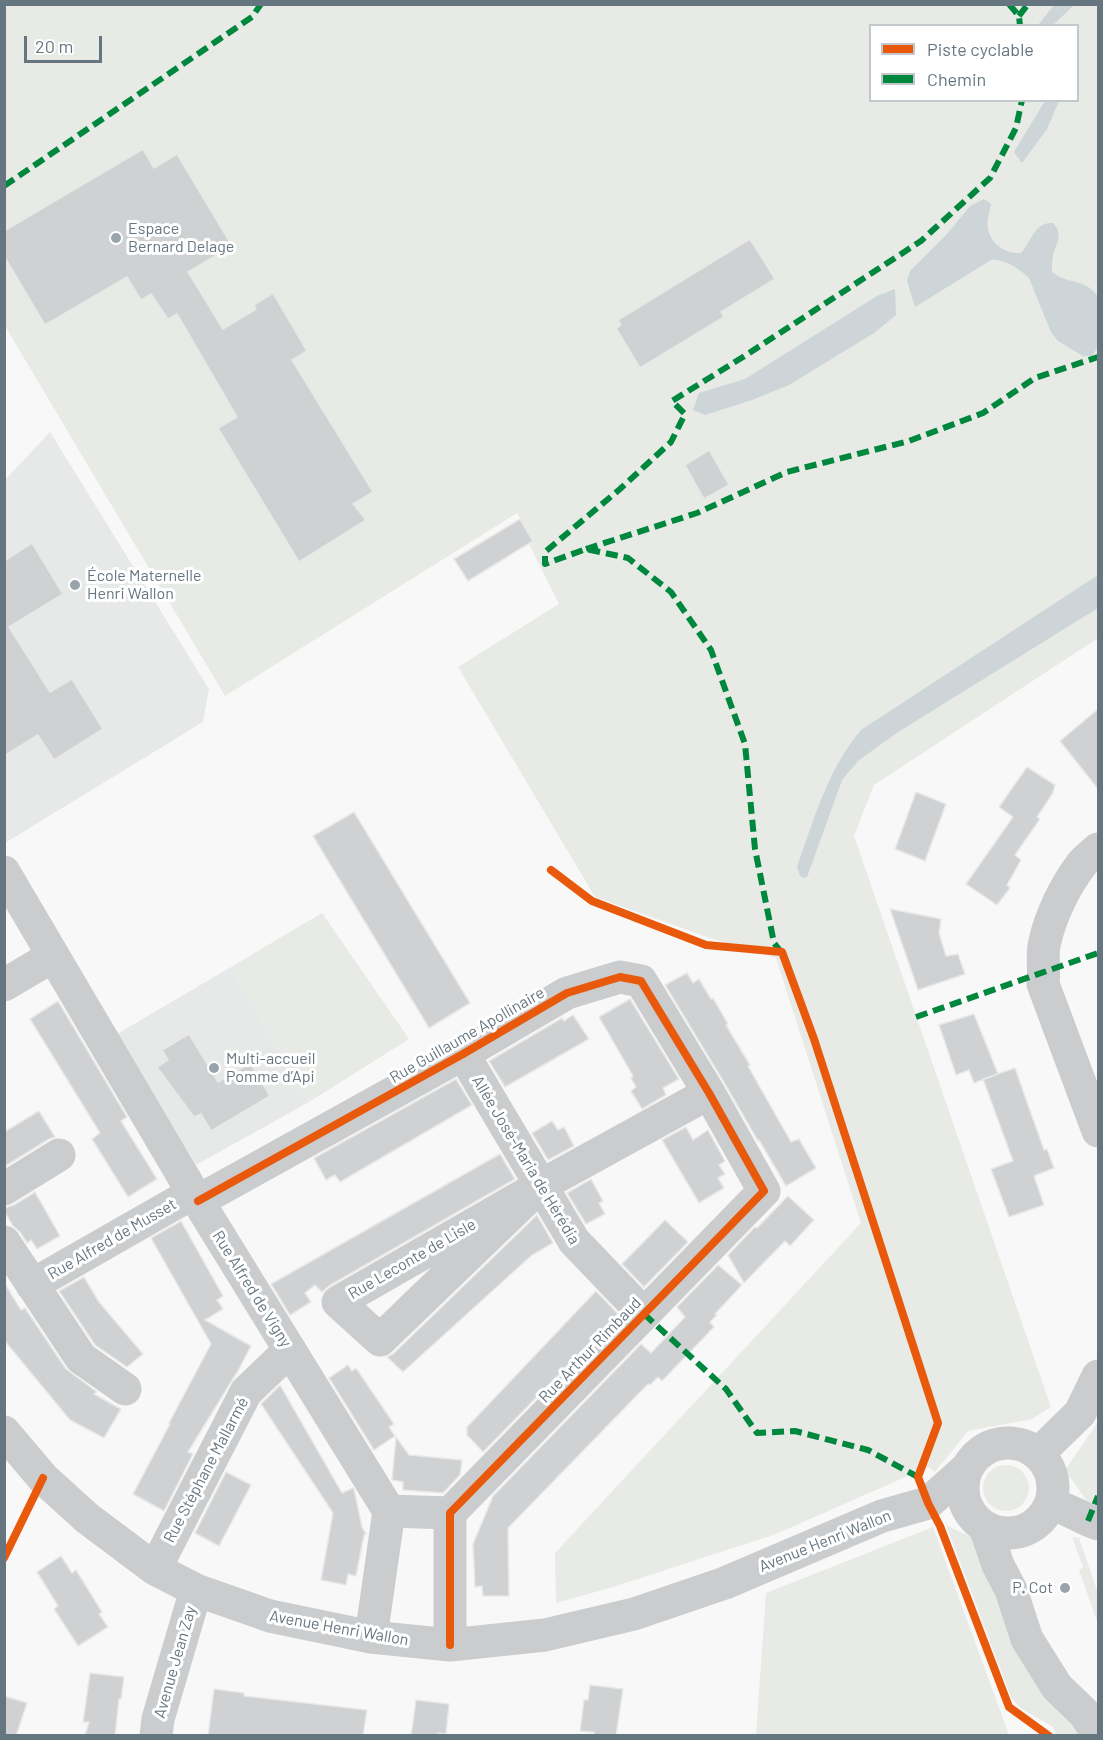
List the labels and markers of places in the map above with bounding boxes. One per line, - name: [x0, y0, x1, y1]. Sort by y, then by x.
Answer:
- place label: Espace Bernard Delage: [128, 219, 234, 257]
- marker: Espace Bernard Delage: [109, 231, 123, 245]
- place label: École Maternelle Henri Wallon: [87, 566, 201, 604]
- marker: École Maternelle Henri Wallon: [68, 578, 82, 592]
- place label: Multi-accueil Pomme d’Api: [226, 1049, 316, 1087]
- marker: Multi-accueil Pomme d’Api: [207, 1061, 221, 1075]
- place label: P. Cot: [1012, 1578, 1053, 1598]
- marker: P. Cot: [1058, 1581, 1072, 1595]

